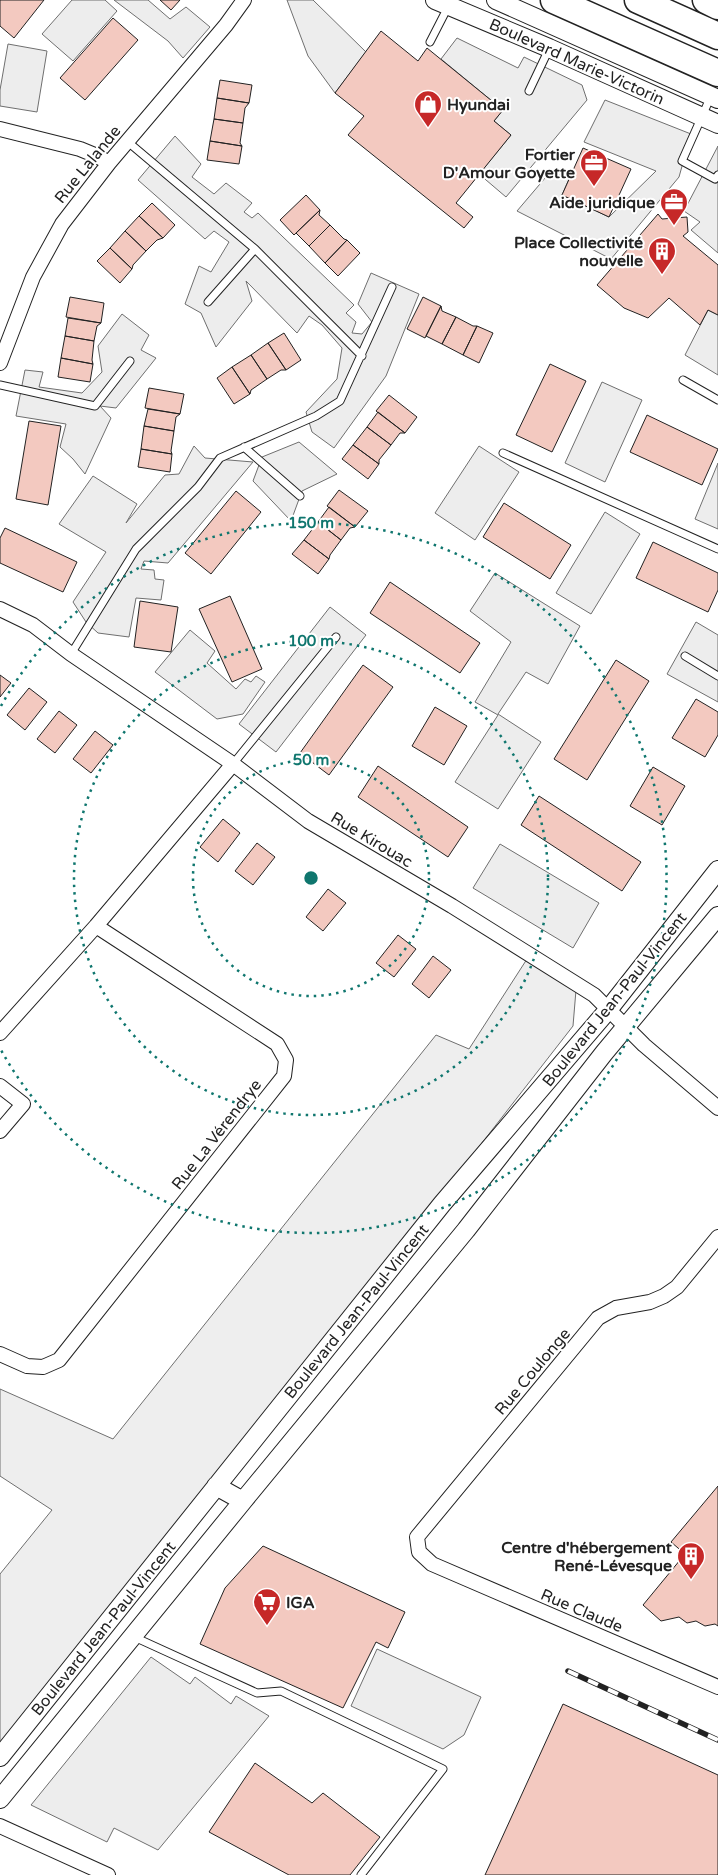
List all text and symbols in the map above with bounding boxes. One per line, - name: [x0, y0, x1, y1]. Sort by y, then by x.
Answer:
- street label: Boulevard Marie-Victorin: [486, 14, 667, 110]
- shop icon: Hyundai: [413, 89, 443, 128]
- place label: Hyundai: [447, 95, 510, 115]
- street label: Rue Lalande: [50, 122, 125, 208]
- place label: Fortier D'Amour Goyette: [443, 145, 576, 183]
- office icon: Fortier D'Amour Goyette: [579, 148, 609, 187]
- office icon: Aide juridique: [659, 187, 689, 226]
- place label: Aide juridique: [549, 193, 655, 213]
- place label: Place Collectivité nouvelle: [514, 233, 643, 271]
- building icon: Place Collectivité nouvelle: [647, 236, 677, 275]
- text: 150 m: [288, 514, 334, 532]
- text: 100 m: [288, 632, 334, 650]
- text: 50 m: [293, 751, 329, 769]
- street label: Rue Kirouac: [327, 808, 416, 872]
- centre of rings: [302, 869, 320, 887]
- street label: Boulevard Jean-Paul-Vincent: [538, 908, 691, 1091]
- street label: Rue La Vérendrye: [168, 1075, 266, 1194]
- street label: Boulevard Jean-Paul-Vincent: [280, 1220, 433, 1403]
- street label: Rue Coulonge: [491, 1324, 575, 1419]
- street label: Boulevard Jean-Paul-Vincent: [27, 1537, 180, 1720]
- place label: Centre d'hébergement René-Lévesque: [501, 1538, 673, 1576]
- building icon: Centre d'hébergement René-Lévesque: [676, 1541, 706, 1580]
- street label: Rue Claude: [538, 1585, 626, 1637]
- supermarket icon: IGA: [252, 1587, 282, 1626]
- place label: IGA: [286, 1593, 315, 1613]

